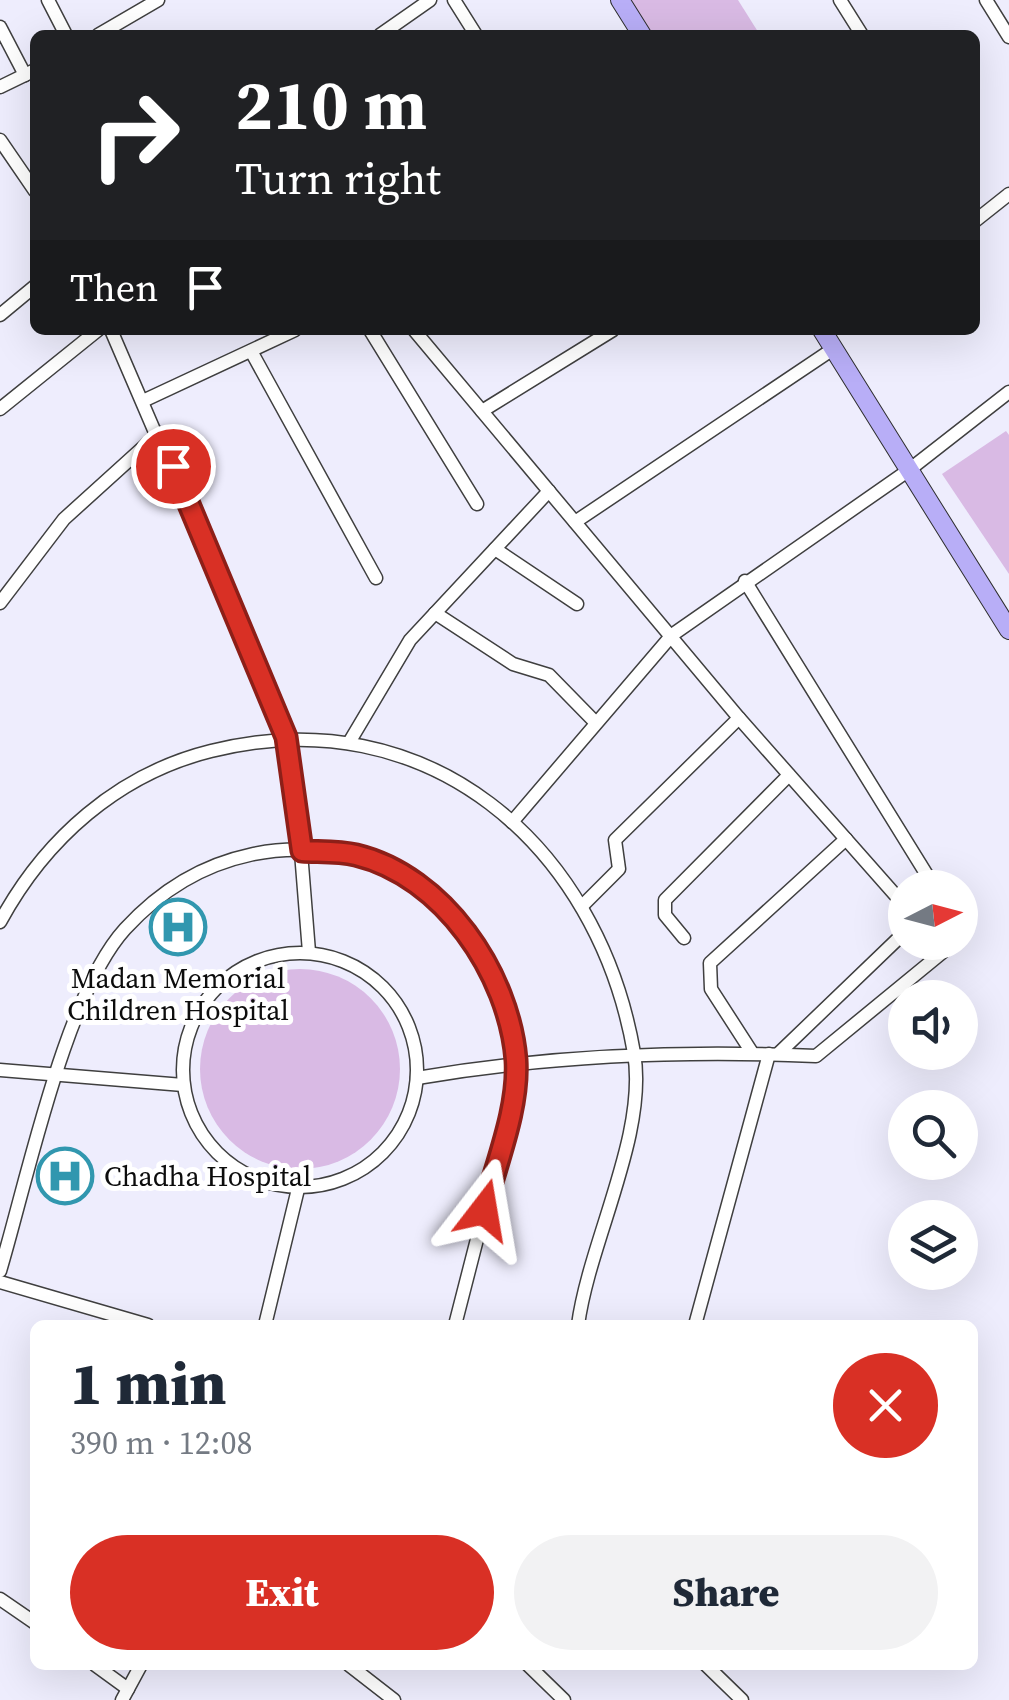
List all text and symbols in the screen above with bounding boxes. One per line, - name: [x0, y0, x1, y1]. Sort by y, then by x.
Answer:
- text: 210 m: [235, 56, 427, 152]
- icon: right: [70, 70, 200, 200]
- text: Turn right: [235, 147, 441, 209]
- icon: arrive: [178, 260, 233, 315]
- text: Then: [70, 262, 158, 314]
- pin: [131, 424, 216, 509]
- icon: arrive: [146, 439, 201, 494]
- north arrow: [888, 870, 978, 960]
- map controls: [888, 870, 978, 1290]
- hospital icon: Madan Memorial Children Hospital: [148, 897, 208, 957]
- place label: Madan Memorial Children Hospital: [67, 959, 289, 1029]
- button: sound: [888, 980, 978, 1070]
- button: search: [888, 1090, 978, 1180]
- hospital icon: Chadha Hospital: [35, 1146, 95, 1206]
- place label: Chadha Hospital: [104, 1157, 311, 1195]
- position arrow: [432, 1158, 536, 1262]
- button: layers: [888, 1200, 978, 1290]
- text: 1 min: [70, 1342, 226, 1424]
- button: close: [833, 1353, 938, 1458]
- text: 390 m · 12:08: [70, 1421, 252, 1465]
- button: Exit: [70, 1535, 494, 1650]
- button: Share: [514, 1535, 938, 1650]

